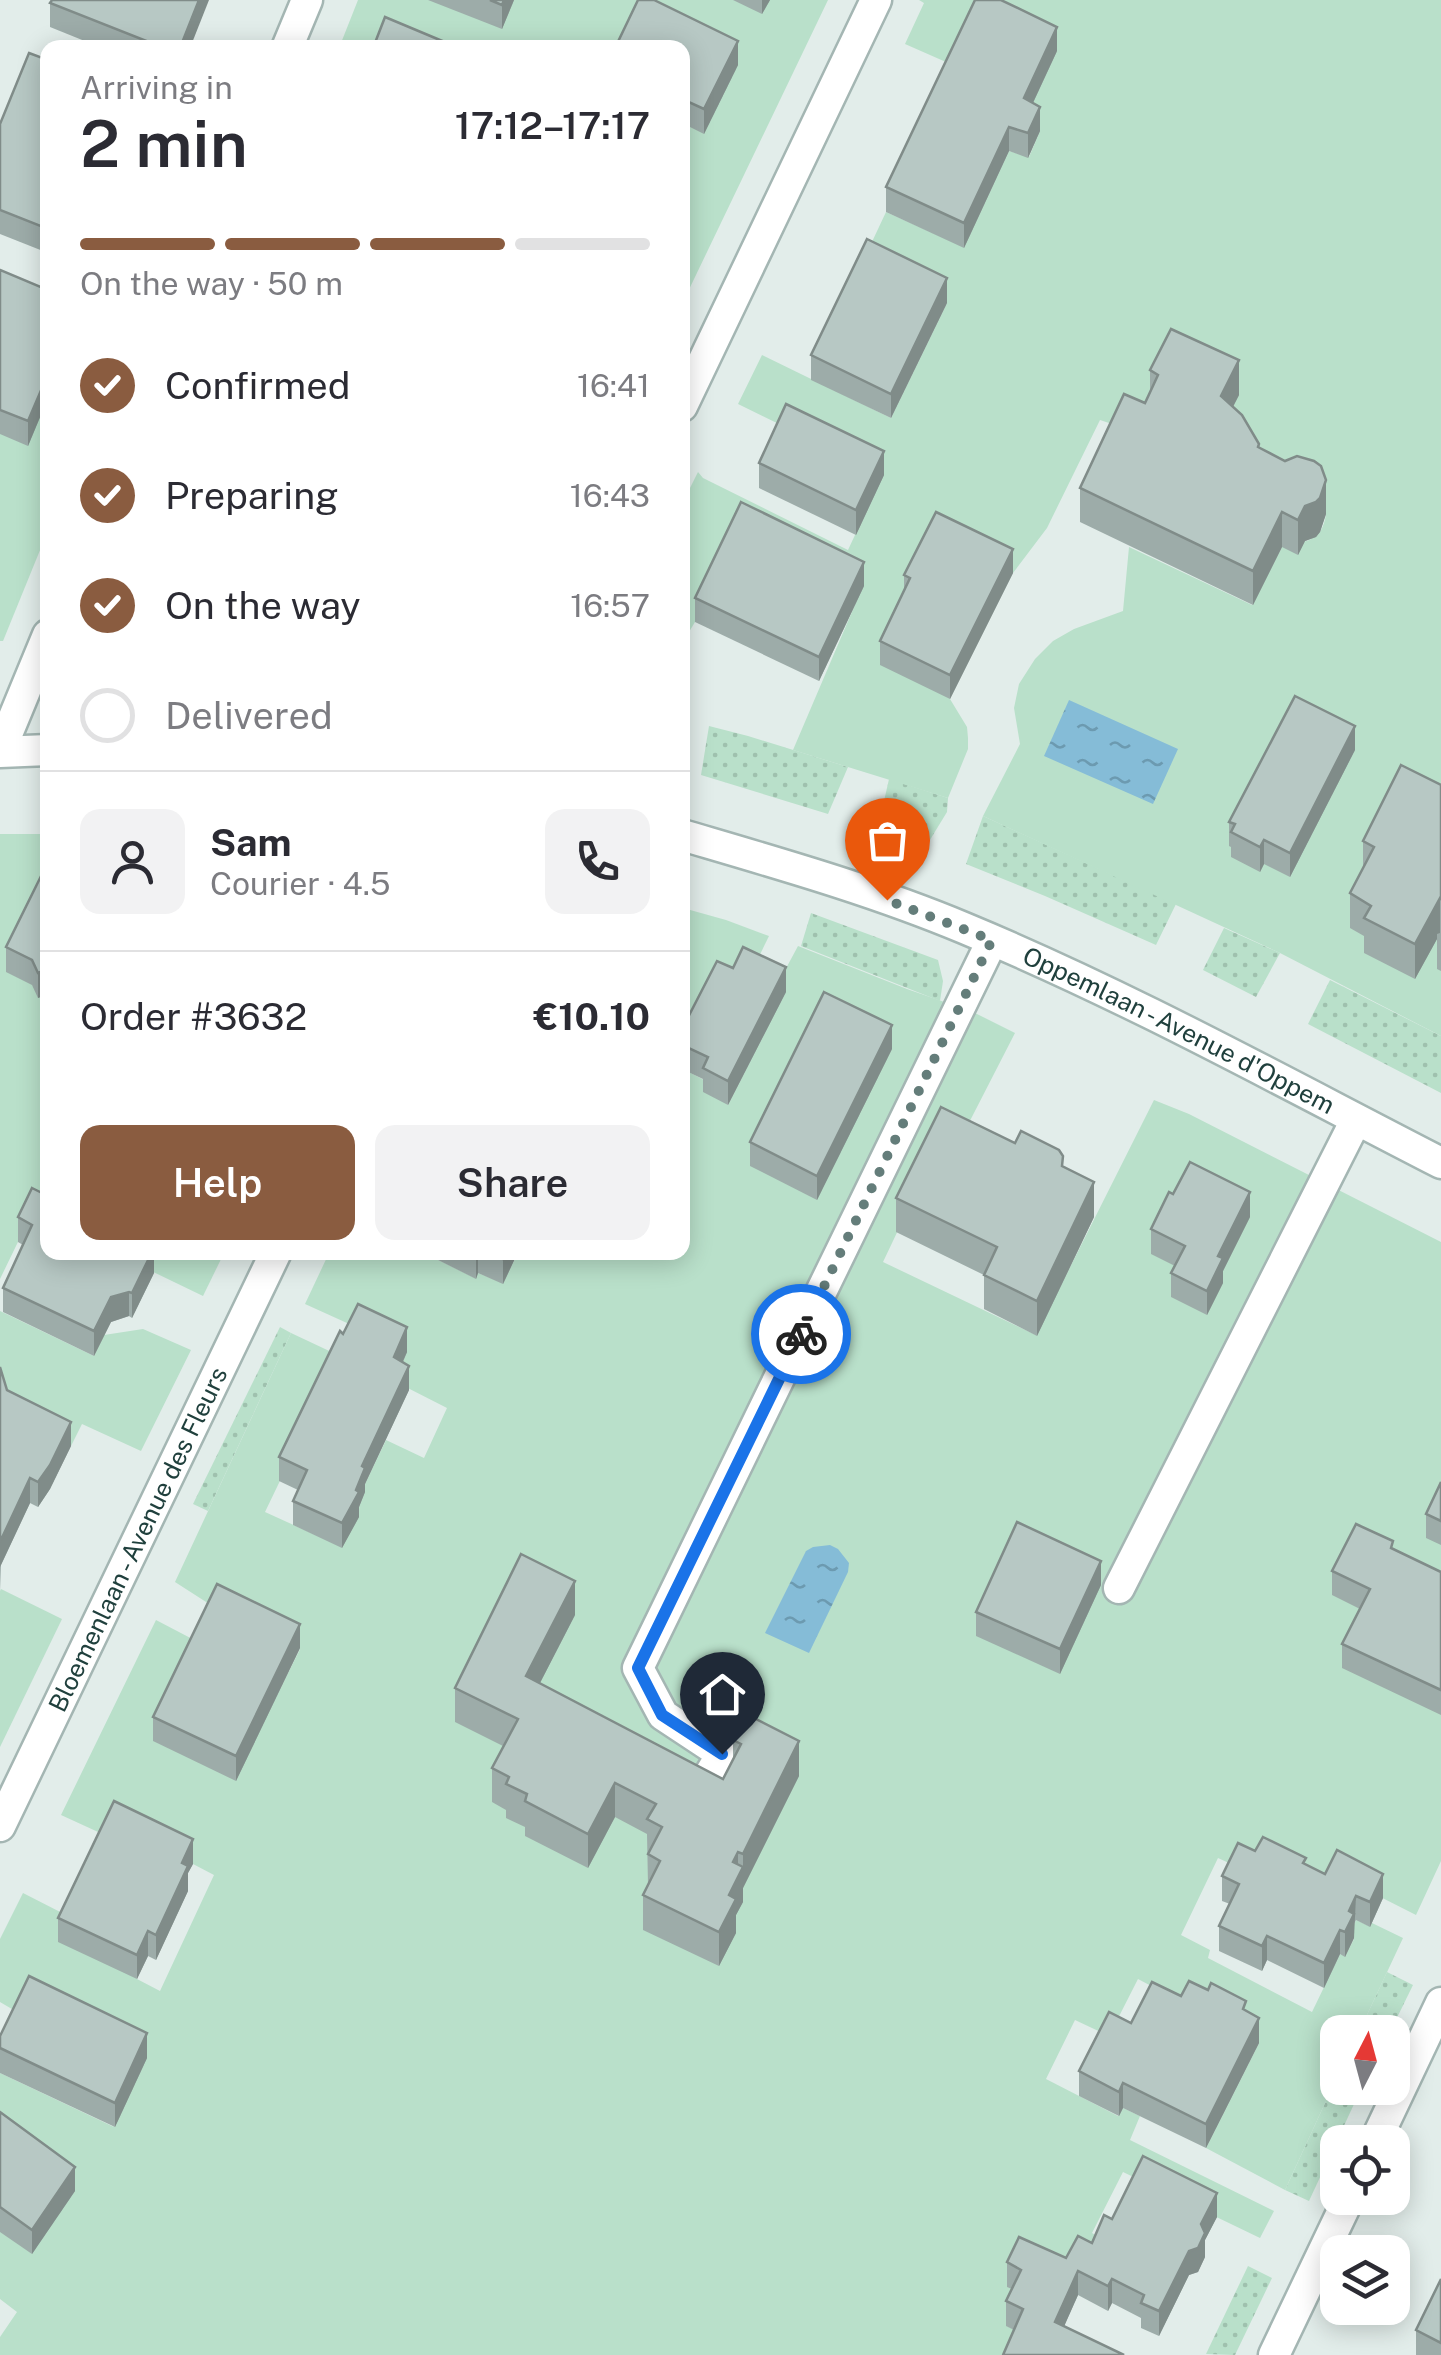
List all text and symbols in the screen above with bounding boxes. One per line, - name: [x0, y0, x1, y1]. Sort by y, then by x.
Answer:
- text: Arriving in: [80, 69, 233, 106]
- text: 17:12–17:17: [455, 103, 650, 148]
- text: 2 min: [80, 105, 248, 182]
- text: On the way · 50 m: [80, 265, 343, 302]
- icon: check: [80, 358, 135, 413]
- text: Confirmed: [165, 363, 350, 408]
- text: 16:41: [577, 367, 650, 404]
- icon: check: [80, 468, 135, 523]
- text: Preparing: [165, 473, 339, 518]
- text: 16:43: [570, 477, 650, 514]
- icon: check: [80, 578, 135, 633]
- text: On the way: [165, 583, 361, 628]
- text: 16:57: [570, 587, 650, 624]
- text: Delivered: [165, 693, 333, 738]
- pin: [845, 798, 930, 901]
- button: person: [80, 809, 185, 914]
- button: phone: [545, 809, 650, 914]
- icon: bag: [860, 813, 915, 868]
- text: Sam: [210, 820, 292, 865]
- text: Courier · 4.5: [210, 865, 390, 902]
- street label: Oppemlaan - Avenue d'Oppem: [1018, 940, 1340, 1120]
- text: Order #3632: [80, 994, 307, 1039]
- text: €10.10: [533, 994, 650, 1039]
- button: Help: [80, 1125, 355, 1240]
- button: Share: [375, 1125, 650, 1240]
- courier: [751, 1284, 851, 1384]
- icon: bike: [774, 1307, 829, 1362]
- street label: Bloemenlaan - Avenue des Fleurs: [42, 1362, 233, 1717]
- pin: [680, 1652, 765, 1755]
- icon: home: [695, 1667, 750, 1722]
- north arrow: [1320, 2015, 1410, 2105]
- map controls: [1320, 2015, 1410, 2325]
- button: locate: [1320, 2125, 1410, 2215]
- button: layers: [1320, 2235, 1410, 2325]

